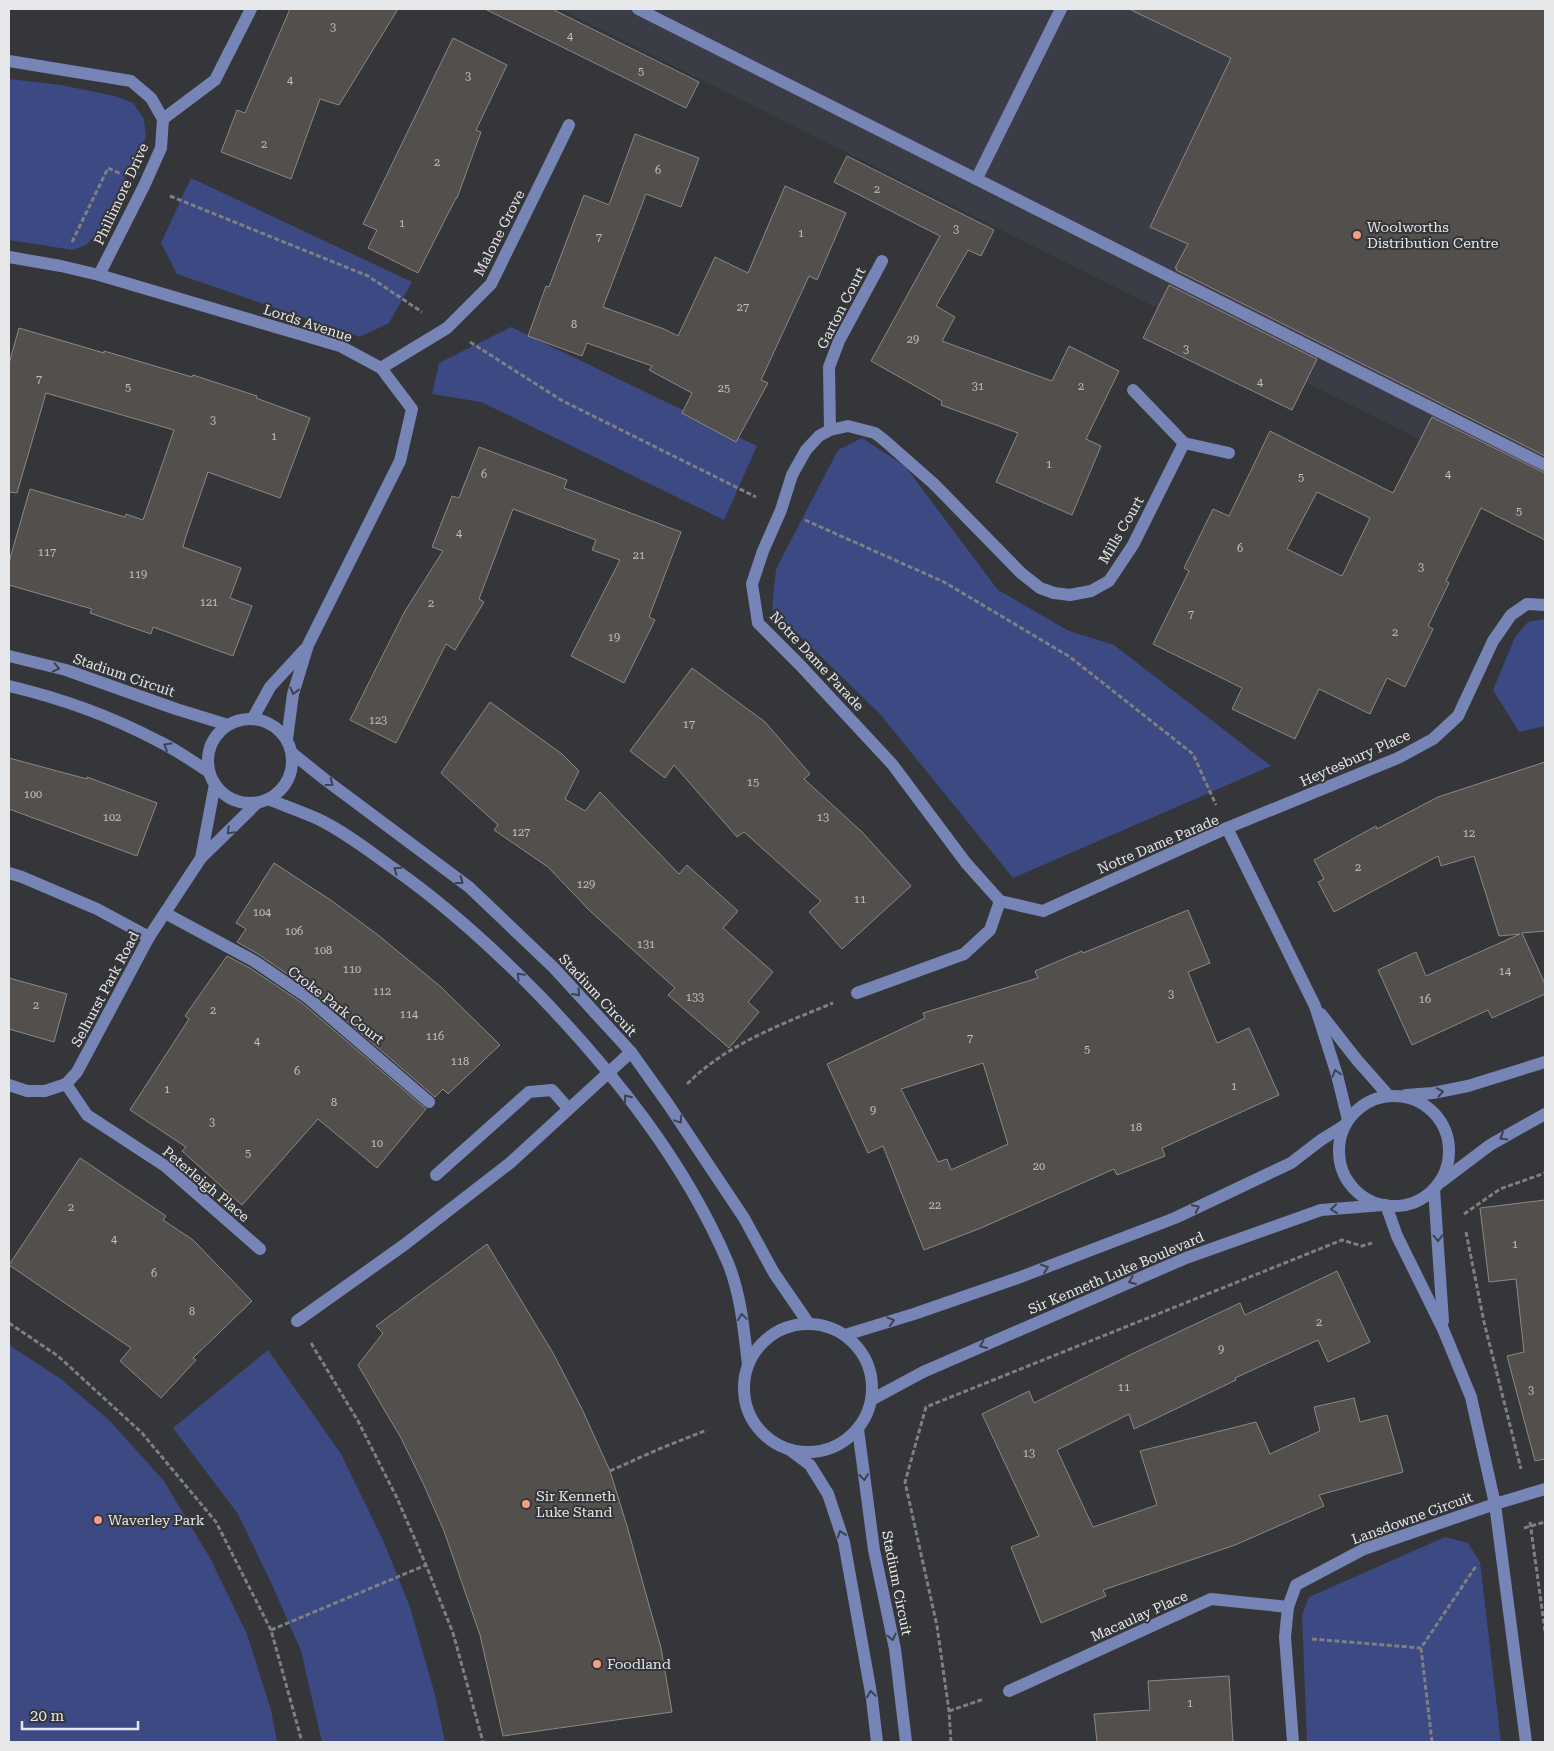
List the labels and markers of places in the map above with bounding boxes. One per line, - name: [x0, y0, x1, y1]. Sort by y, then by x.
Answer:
- place label: Woolworths Distribution Centre: [1367, 219, 1499, 251]
- marker: Woolworths Distribution Centre: [1351, 229, 1363, 241]
- place label: Sir Kenneth Luke Stand: [536, 1488, 616, 1520]
- marker: Sir Kenneth Luke Stand: [520, 1498, 532, 1510]
- place label: Waverley Park: [108, 1512, 205, 1528]
- marker: Waverley Park: [92, 1514, 104, 1526]
- place label: Foodland: [607, 1656, 671, 1672]
- marker: Foodland: [591, 1658, 603, 1670]

